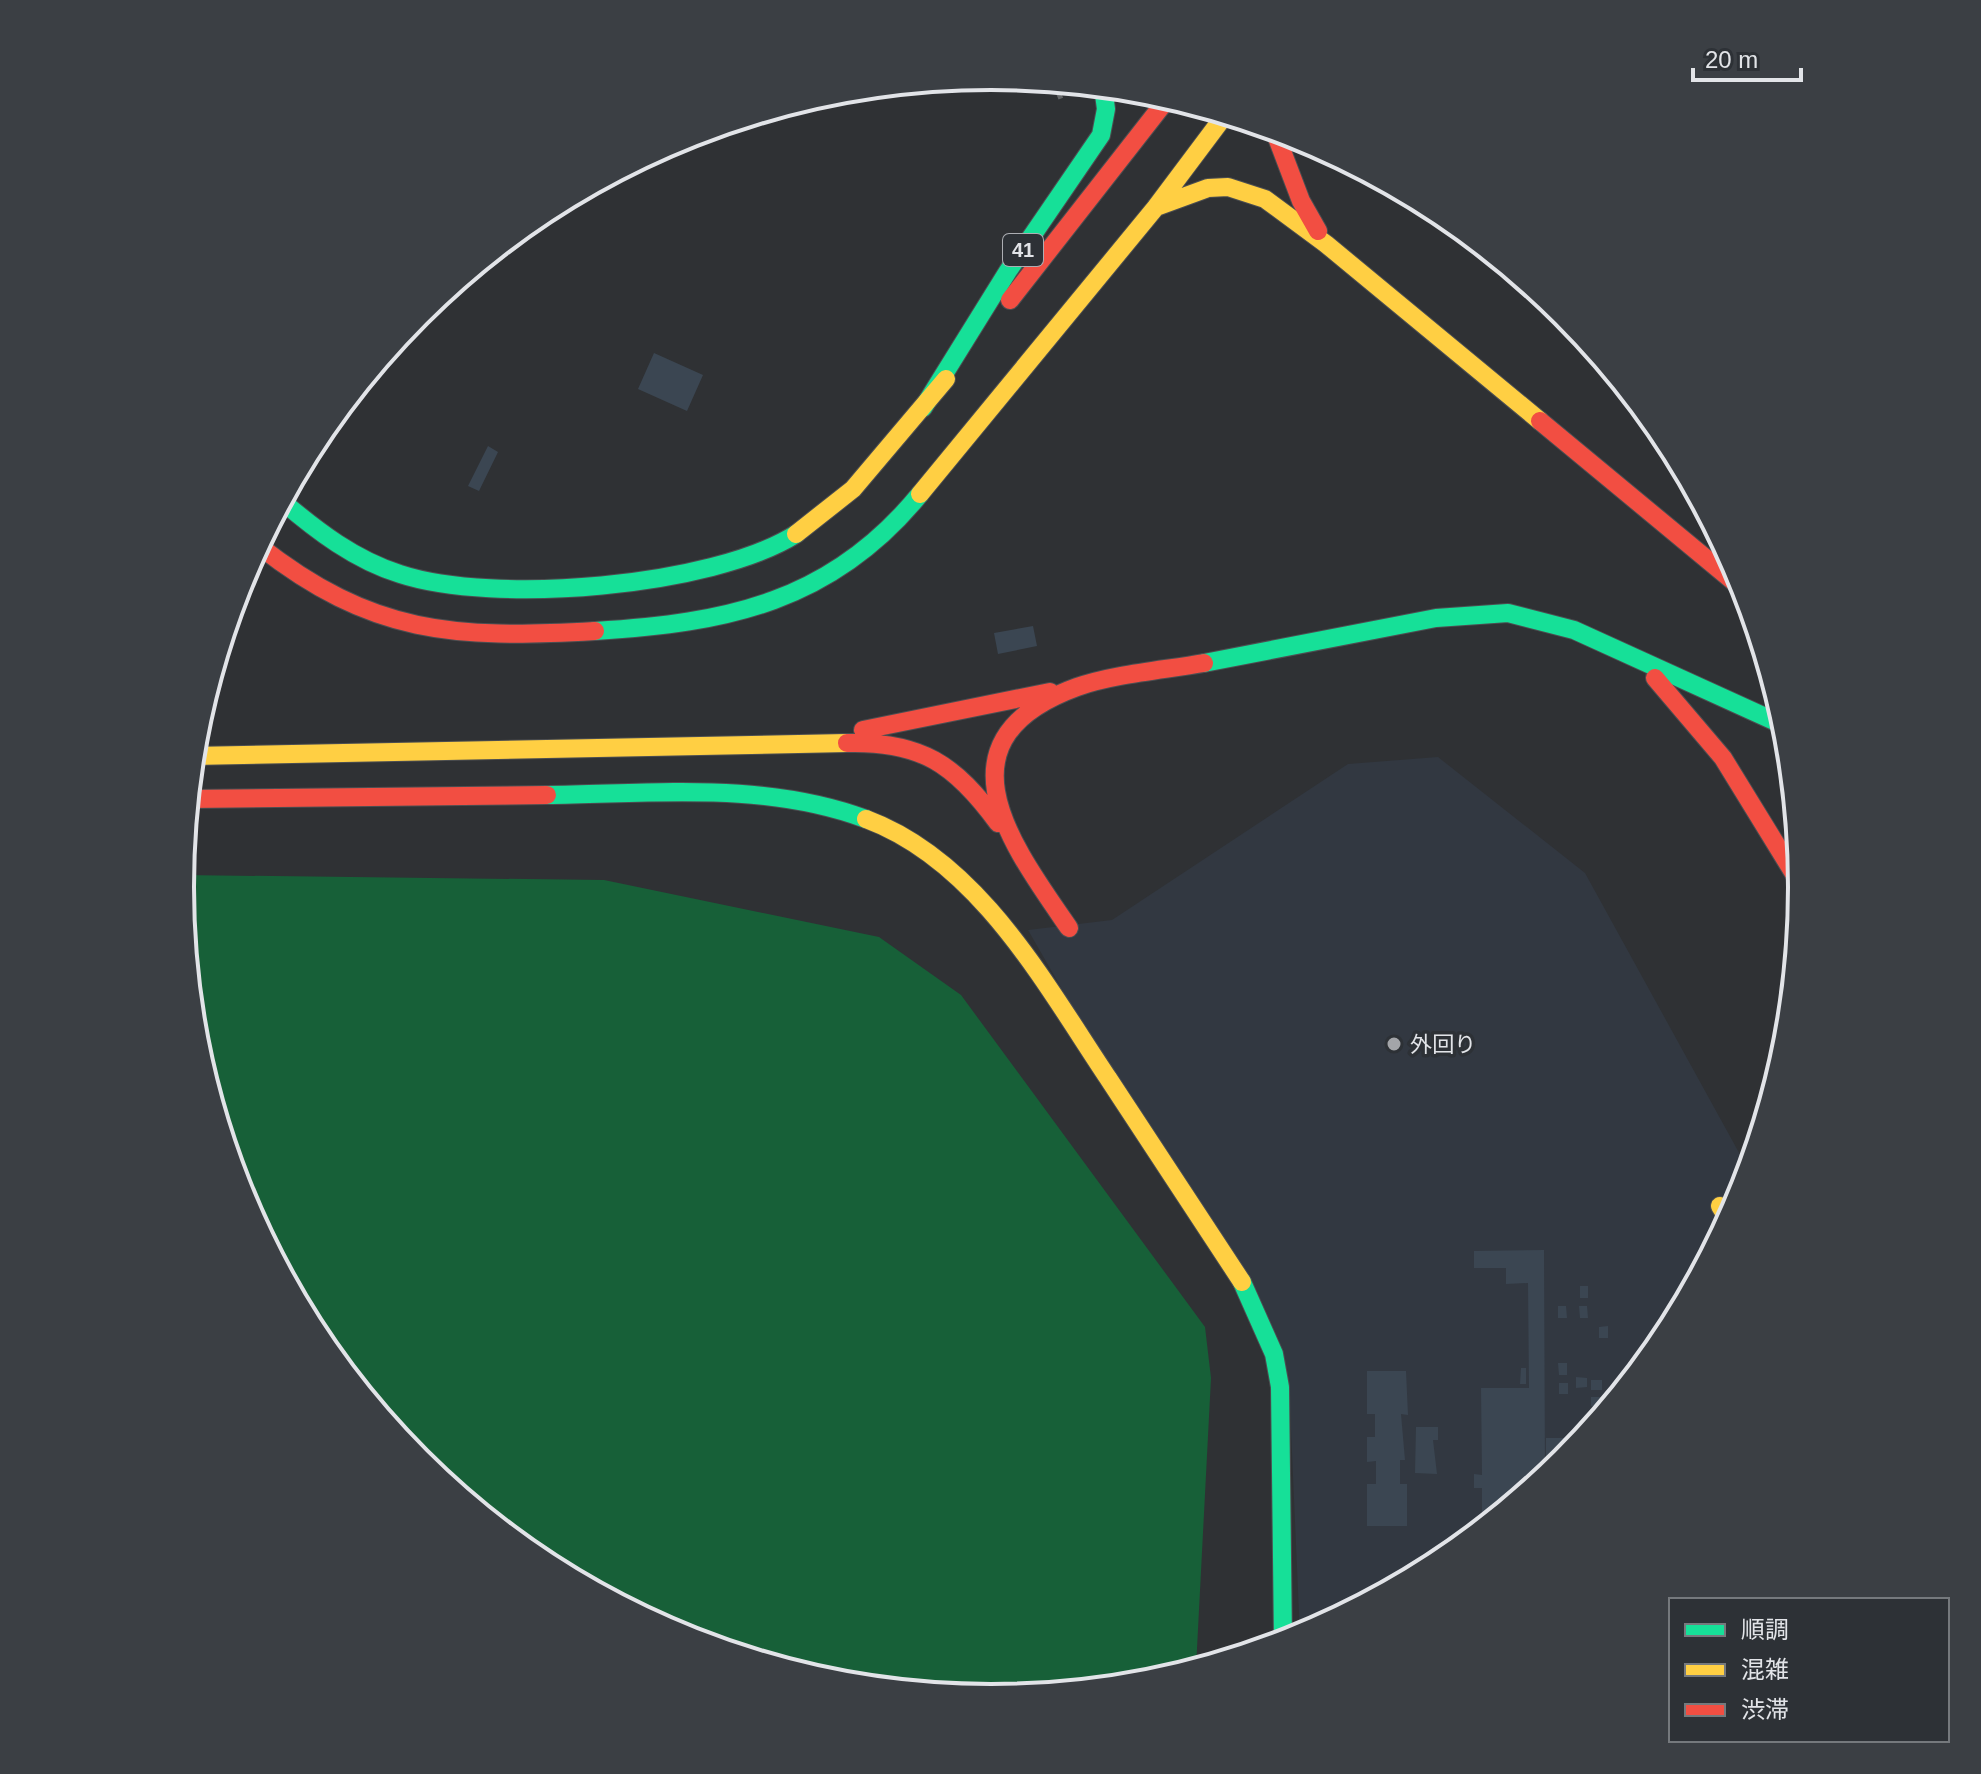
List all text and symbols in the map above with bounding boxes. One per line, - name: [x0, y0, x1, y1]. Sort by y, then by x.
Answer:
- scale bar: [1693, 32, 1801, 82]
- text: 20 m: [1705, 46, 1758, 73]
- road number: 41: [1003, 234, 1043, 266]
- place label: 外回り: [1410, 1032, 1476, 1057]
- marker: 外回り: [1385, 1035, 1403, 1053]
- legend: [1669, 1598, 1949, 1742]
- text: 順調: [1741, 1616, 1789, 1643]
- text: 混雑: [1741, 1656, 1789, 1683]
- text: 渋滞: [1741, 1696, 1789, 1723]

